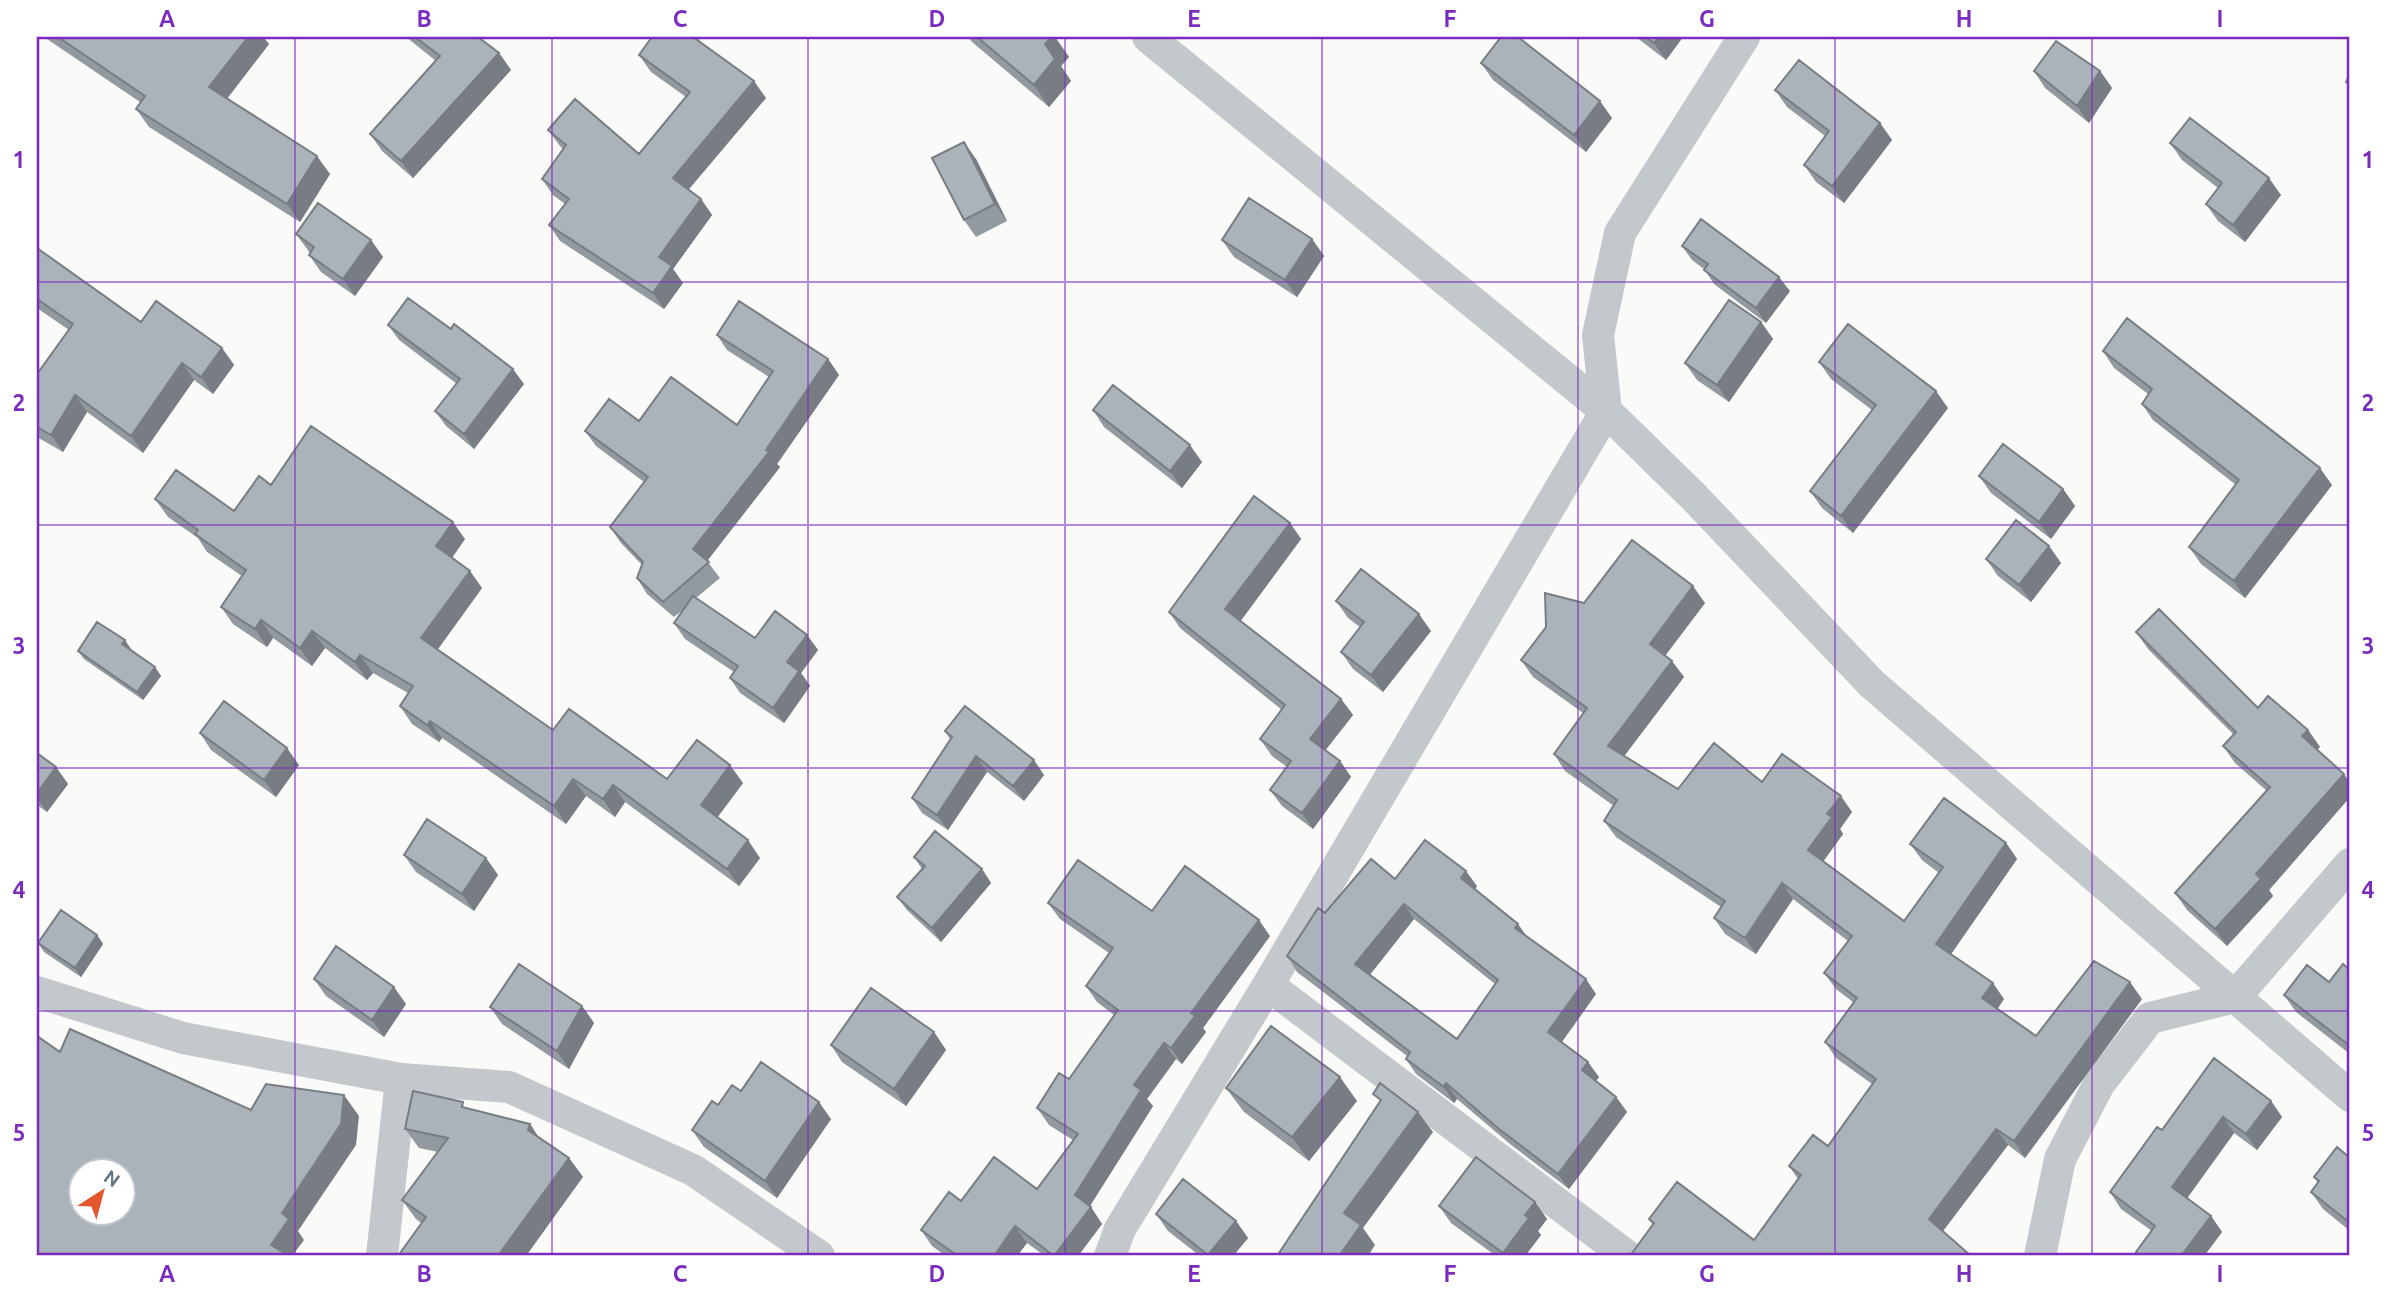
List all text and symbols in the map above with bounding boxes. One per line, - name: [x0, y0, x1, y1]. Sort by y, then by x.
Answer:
- text: A: [159, 6, 175, 31]
- text: B: [416, 6, 432, 31]
- text: C: [673, 6, 688, 31]
- text: D: [929, 6, 945, 31]
- text: E: [1187, 6, 1201, 31]
- text: F: [1444, 6, 1457, 31]
- text: G: [1699, 6, 1715, 31]
- text: H: [1956, 6, 1972, 31]
- text: I: [2217, 6, 2223, 31]
- text: 1: [13, 147, 25, 172]
- text: 1: [2362, 147, 2374, 172]
- text: 2: [13, 390, 25, 415]
- text: 2: [2362, 390, 2374, 415]
- text: 3: [13, 633, 25, 658]
- text: 3: [2362, 633, 2374, 658]
- text: 4: [13, 877, 26, 902]
- text: 4: [2362, 877, 2375, 902]
- text: 5: [13, 1120, 25, 1145]
- text: 5: [2362, 1120, 2374, 1145]
- north arrow: [66, 1156, 136, 1226]
- text: N: [100, 1165, 124, 1191]
- text: A: [159, 1261, 175, 1286]
- text: B: [416, 1261, 432, 1286]
- text: C: [673, 1261, 688, 1286]
- text: D: [929, 1261, 945, 1286]
- text: E: [1187, 1261, 1201, 1286]
- text: F: [1444, 1261, 1457, 1286]
- text: G: [1699, 1261, 1715, 1286]
- text: H: [1956, 1261, 1972, 1286]
- text: I: [2217, 1261, 2223, 1286]

